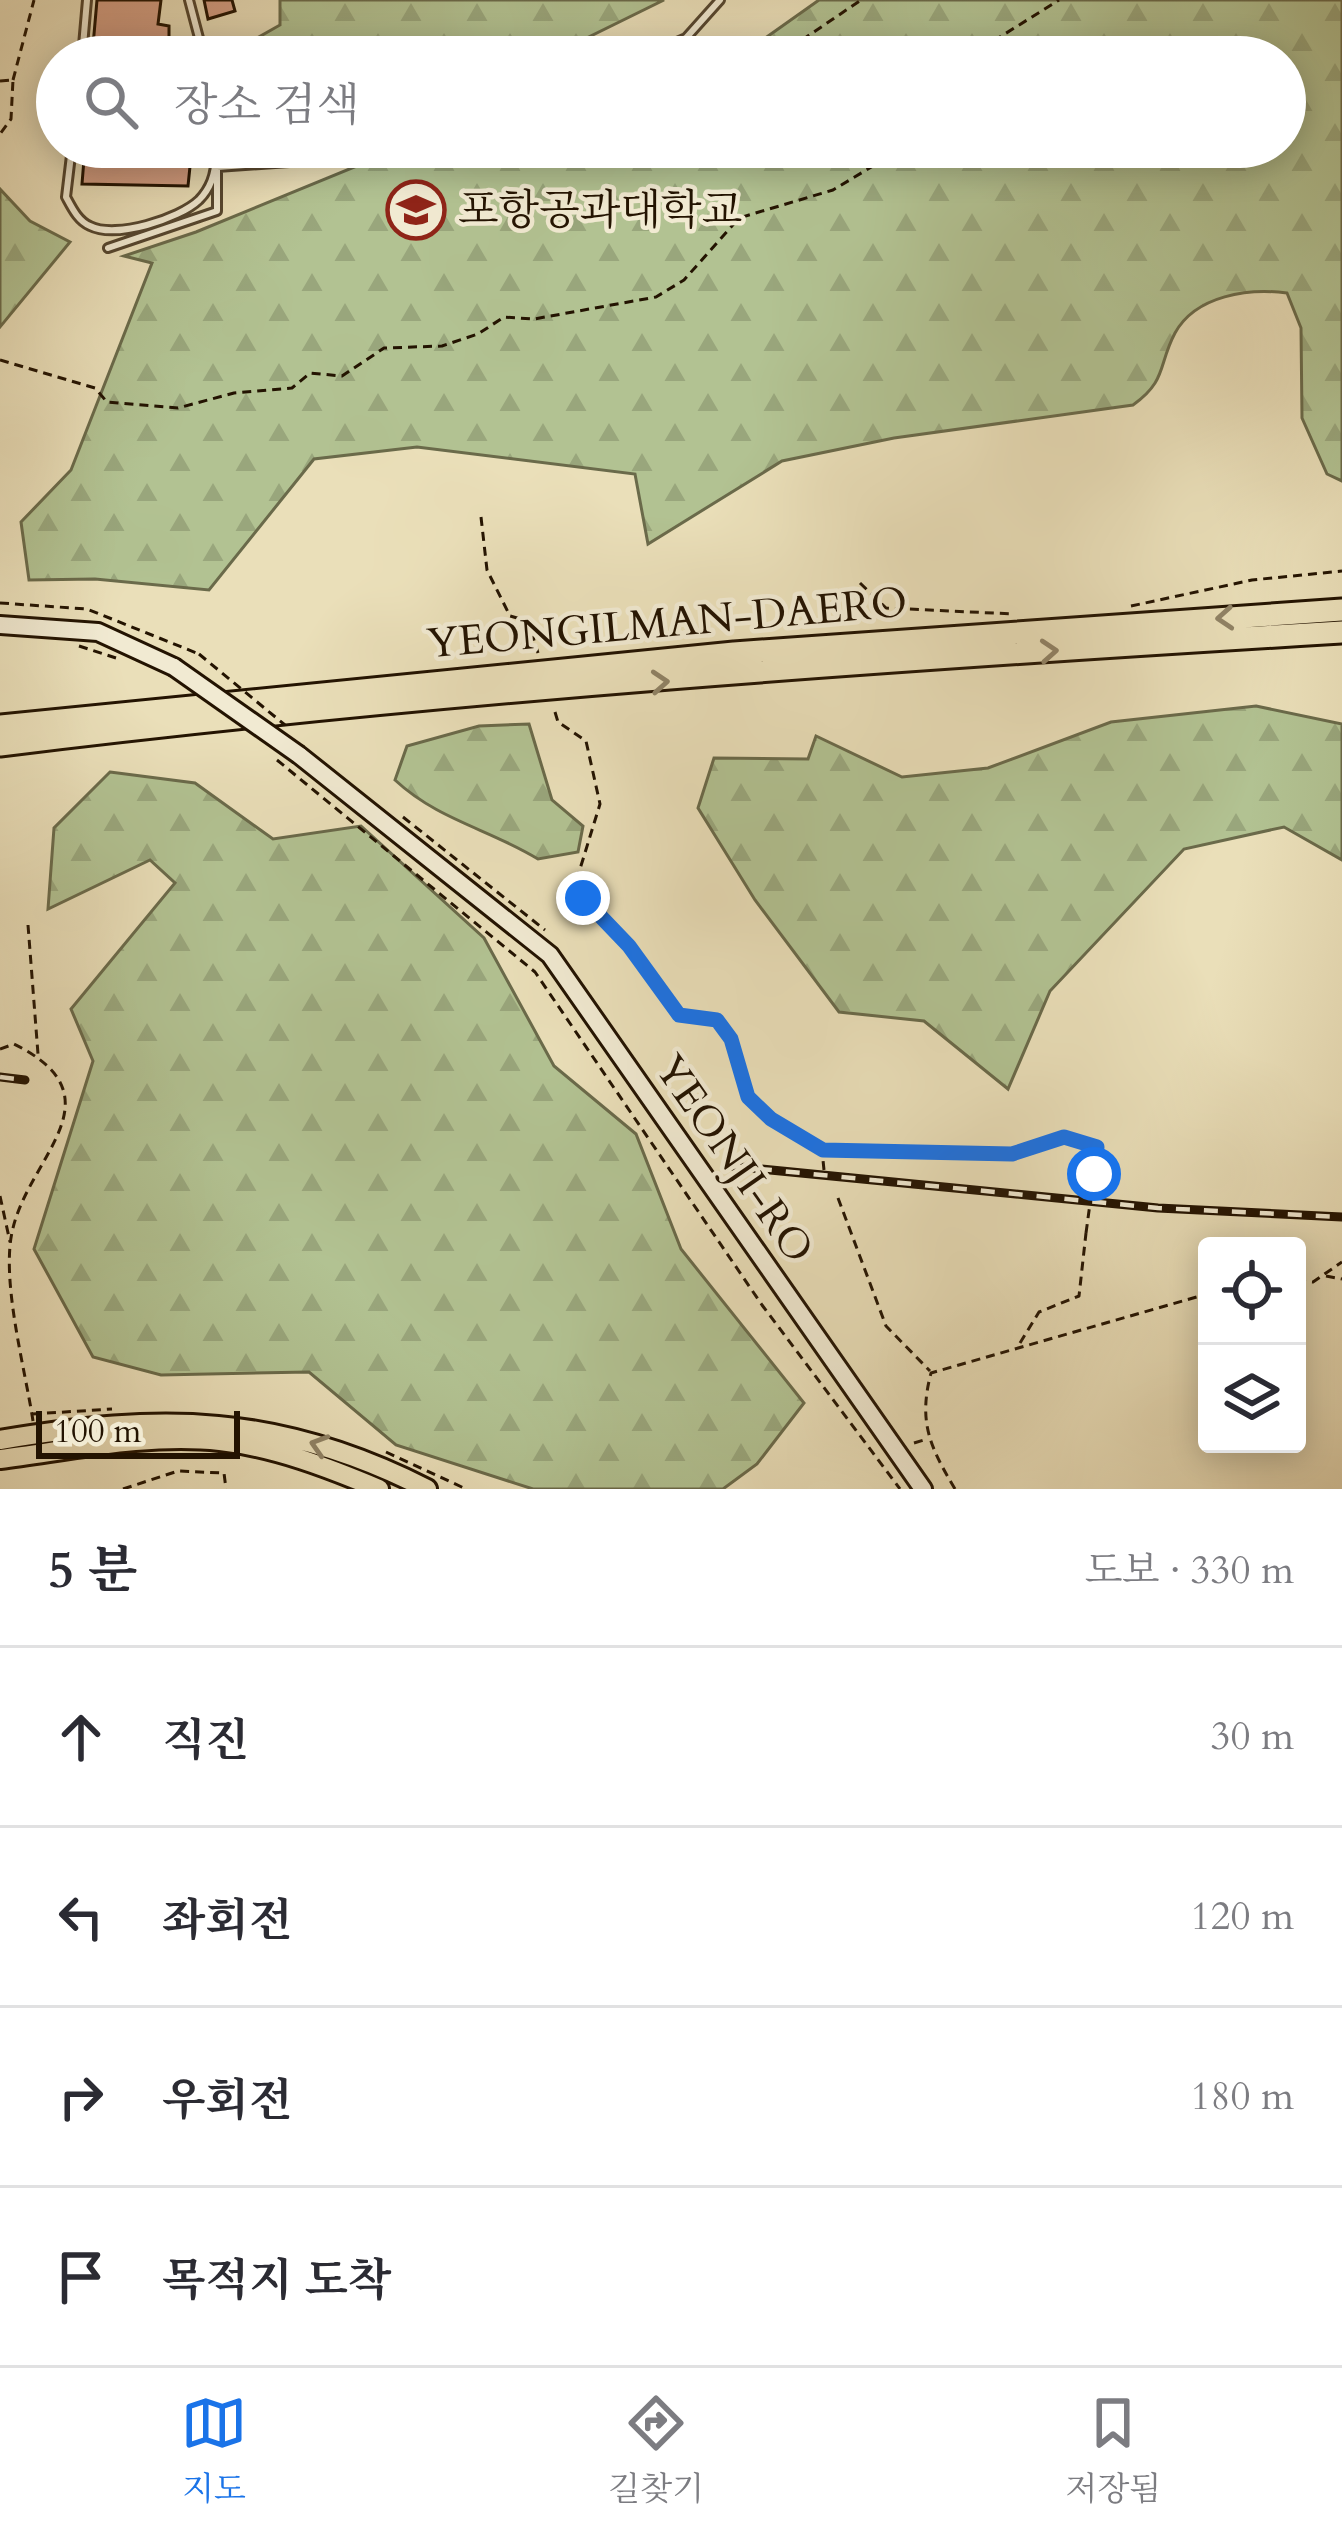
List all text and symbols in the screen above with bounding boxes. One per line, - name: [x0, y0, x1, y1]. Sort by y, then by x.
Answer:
- search box: [36, 36, 1306, 168]
- icon: search: [78, 69, 144, 135]
- text: 장소 검색: [174, 75, 360, 136]
- school or university icon: 포항공과대학교: [385, 179, 447, 241]
- place label: 포항공과대학교: [458, 182, 742, 239]
- street label: YEONGILMAN-DAERO: [425, 574, 909, 672]
- one-way arrow: [1215, 605, 1234, 631]
- one-way arrow: [1040, 639, 1059, 665]
- one-way arrow: [651, 669, 670, 695]
- route end: [556, 871, 610, 925]
- street label: YEONJI-RO: [641, 1044, 827, 1274]
- route start: [1067, 1147, 1121, 1201]
- map controls: [1198, 1237, 1306, 1453]
- button: locate: [1198, 1237, 1306, 1345]
- button: layers: [1198, 1345, 1306, 1453]
- scale bar: [36, 1405, 240, 1458]
- text: 100 m: [54, 1409, 141, 1454]
- one-way arrow: [309, 1434, 330, 1459]
- text: 5 분: [48, 1536, 137, 1606]
- text: 도보 · 330 m: [1084, 1544, 1294, 1597]
- icon: ahead: [48, 1704, 114, 1770]
- text: 직진: [162, 1710, 249, 1771]
- text: 30 m: [1211, 1710, 1294, 1763]
- icon: left: [48, 1884, 114, 1950]
- text: 좌회전: [162, 1890, 292, 1951]
- text: 120 m: [1191, 1890, 1294, 1943]
- icon: right: [48, 2064, 114, 2130]
- text: 우회전: [162, 2070, 292, 2131]
- text: 180 m: [1191, 2070, 1294, 2123]
- icon: arrive: [48, 2244, 114, 2310]
- text: 목적지 도착: [162, 2250, 391, 2311]
- tab: 지도: [181, 2390, 247, 2512]
- tab: 길찾기: [608, 2390, 704, 2512]
- tab: 저장됨: [1066, 2390, 1161, 2512]

